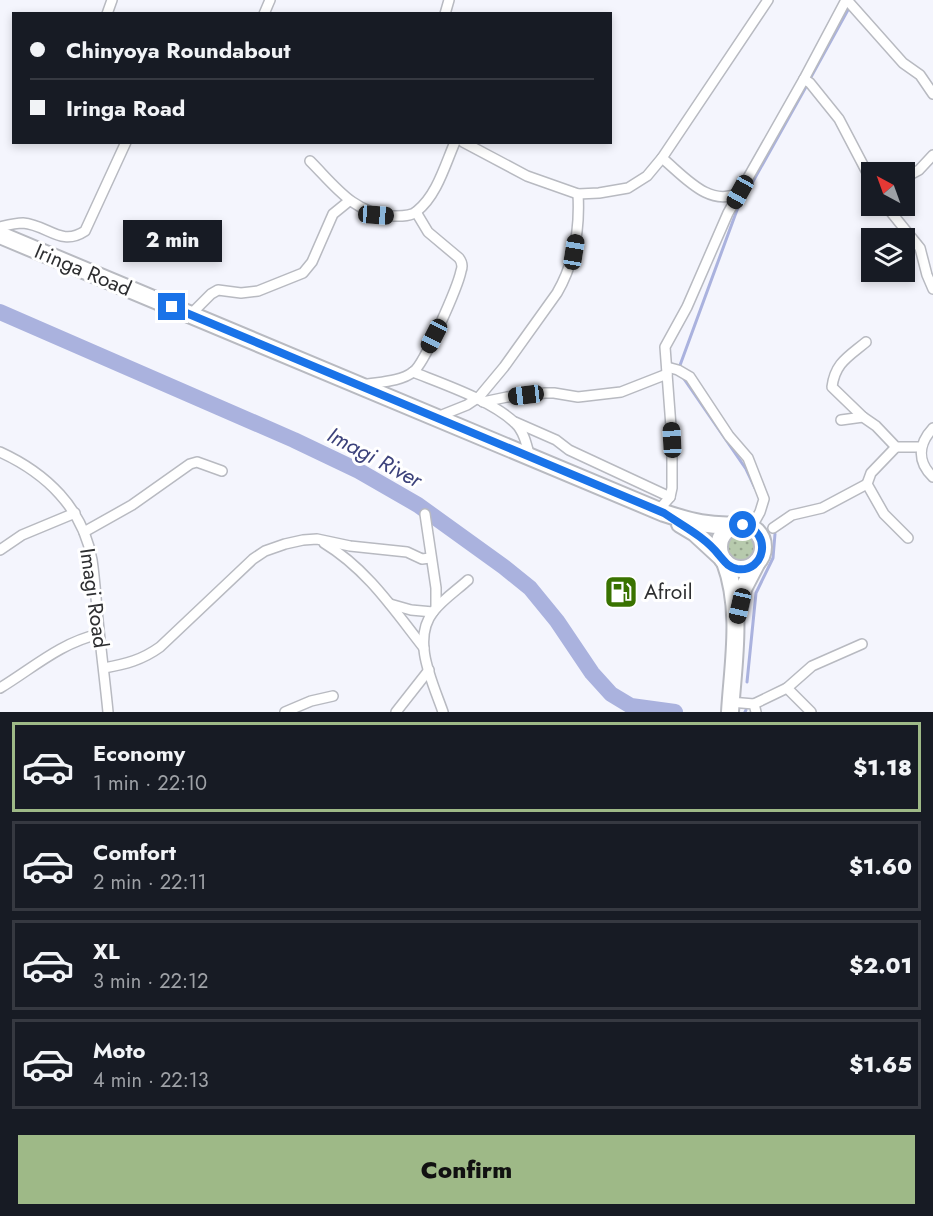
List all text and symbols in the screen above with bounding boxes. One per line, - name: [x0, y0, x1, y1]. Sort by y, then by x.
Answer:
- text: Chinyoya Roundabout: [66, 34, 290, 66]
- text: Iringa Road: [66, 92, 185, 124]
- north arrow: [861, 162, 915, 216]
- map controls: [861, 162, 915, 282]
- car: [723, 172, 757, 212]
- car: [357, 205, 395, 225]
- callout: 2 min: [122, 220, 222, 262]
- text: 2 min: [146, 226, 199, 255]
- button: layers: [861, 228, 915, 282]
- car: [562, 233, 586, 271]
- street label: Iringa Road: [30, 236, 136, 304]
- route end: [158, 293, 185, 320]
- car: [418, 316, 450, 356]
- car: [507, 384, 545, 406]
- water label: Imagi River: [322, 419, 430, 496]
- car: [662, 422, 682, 458]
- route start: [729, 511, 756, 538]
- street label: Imagi Road: [72, 546, 116, 650]
- fuel station icon: Afroil: [603, 574, 639, 610]
- place label: Afroil: [644, 577, 693, 607]
- car: [727, 586, 753, 626]
- text: Economy: [93, 737, 185, 769]
- icon: car: [21, 740, 75, 794]
- text: $1.18: [853, 751, 912, 783]
- text: 1 min · 22:10: [93, 769, 207, 798]
- text: Comfort: [93, 836, 176, 868]
- icon: car: [21, 839, 75, 893]
- text: $1.60: [849, 850, 912, 882]
- text: 2 min · 22:11: [93, 868, 206, 897]
- text: XL: [93, 935, 120, 967]
- icon: car: [21, 938, 75, 992]
- text: $2.01: [849, 949, 912, 981]
- text: 3 min · 22:12: [93, 967, 208, 996]
- text: Moto: [93, 1034, 146, 1066]
- icon: car: [21, 1037, 75, 1091]
- text: $1.65: [849, 1048, 912, 1080]
- text: 4 min · 22:13: [93, 1066, 209, 1095]
- button: Confirm: [18, 1135, 915, 1204]

